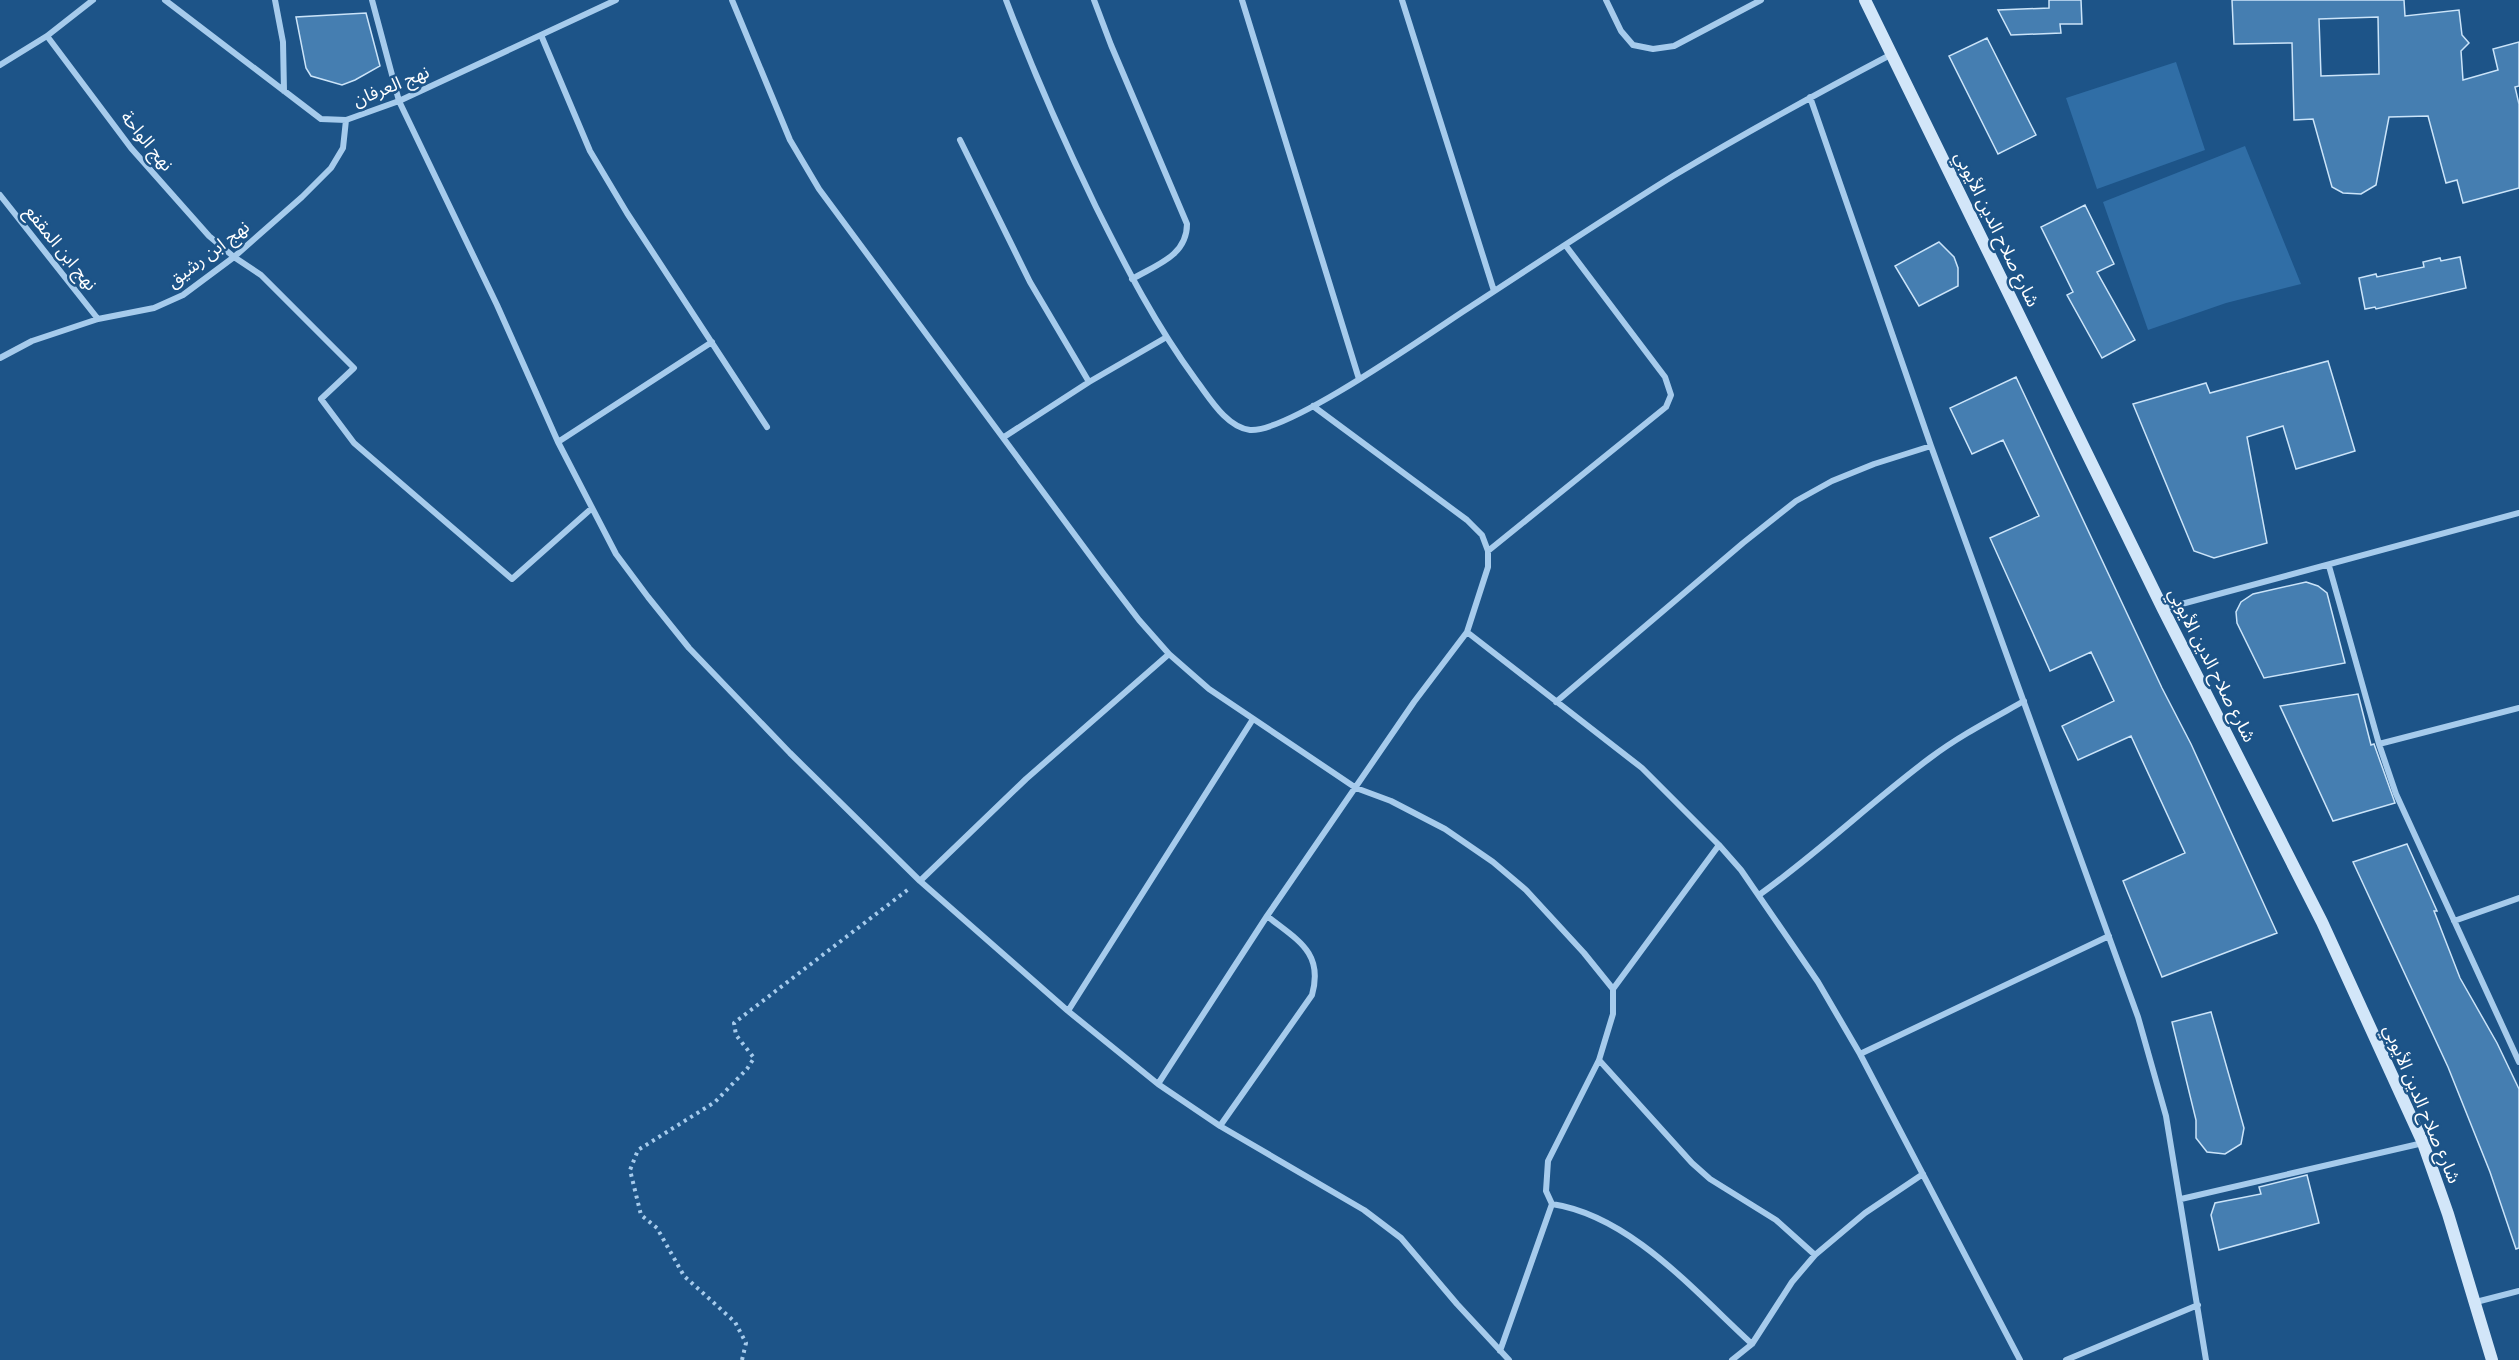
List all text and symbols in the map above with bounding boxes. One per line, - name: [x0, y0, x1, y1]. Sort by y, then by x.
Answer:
- street label: نهج العرفان: [350, 61, 433, 113]
- street label: نهج الواحة: [115, 106, 178, 177]
- street label: شارع صلاح الدين الأيوبي: [1947, 148, 2044, 312]
- street label: نهج ابن المقفع: [18, 201, 102, 297]
- street label: نهج ابن رشيق: [162, 216, 255, 294]
- street label: شارع صلاح الدين الأيوبي: [2161, 584, 2260, 747]
- street label: شارع صلاح الدين الأيوبي: [2376, 1021, 2465, 1188]

